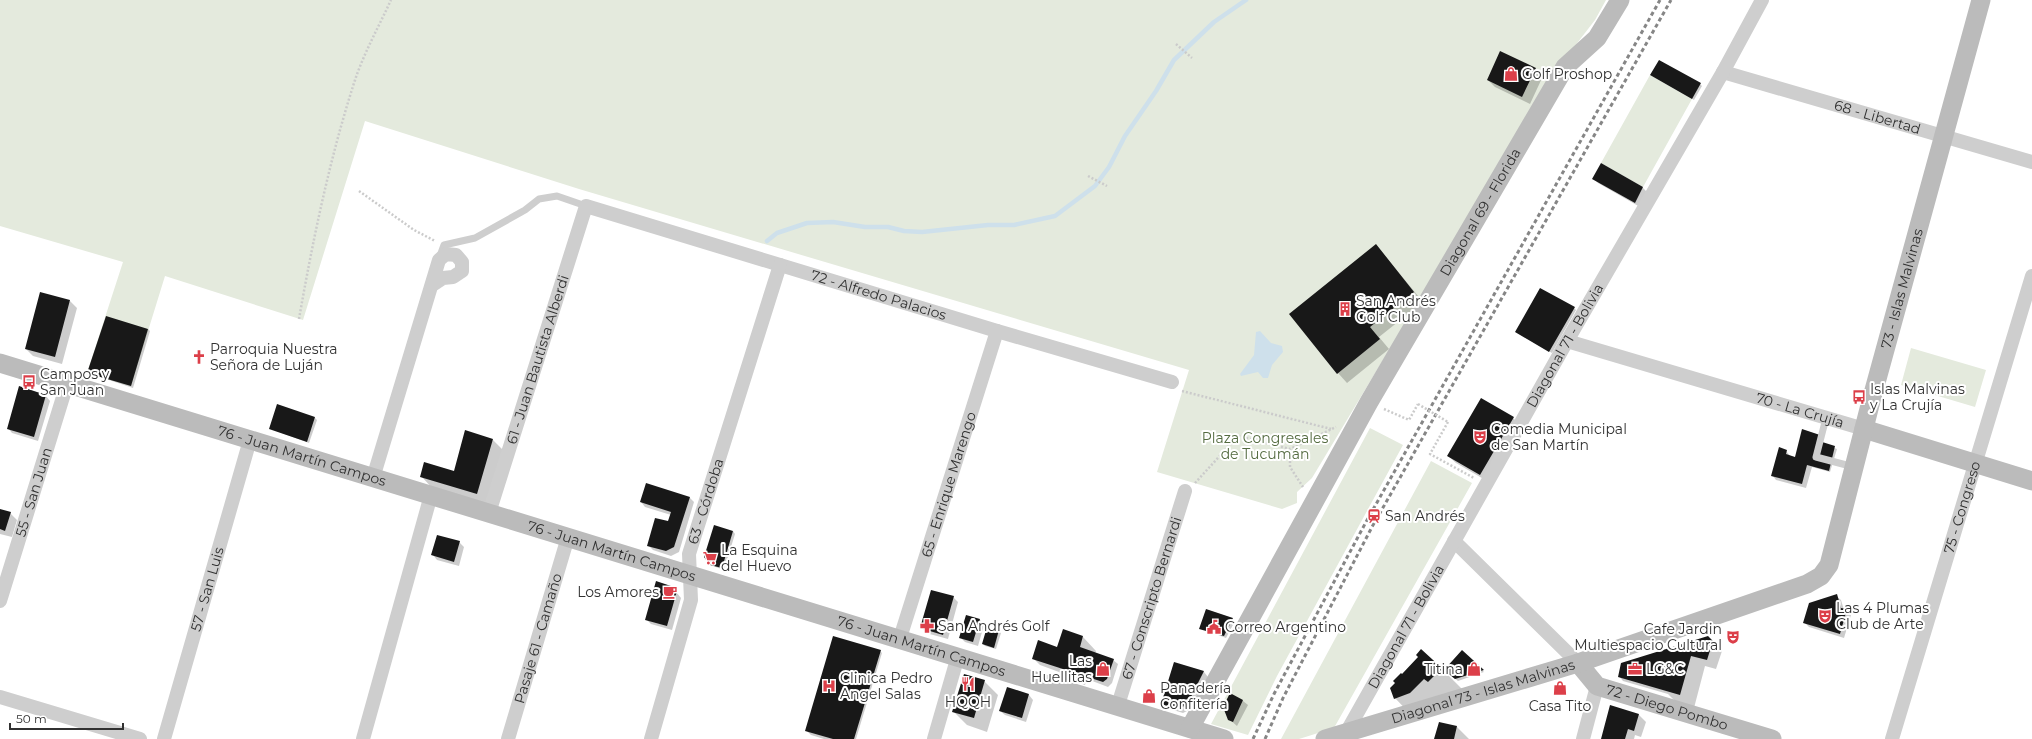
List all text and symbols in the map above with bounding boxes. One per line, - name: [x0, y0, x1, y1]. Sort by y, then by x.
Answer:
- place label: Golf Proshop: [1522, 65, 1612, 83]
- shop icon: Golf Proshop: [1503, 66, 1519, 82]
- street label: 68 - Libertad: [1832, 96, 1923, 138]
- street label: Diagonal 69 - Florida: [1436, 145, 1525, 279]
- street label: 73 - Islas Malvinas: [1877, 226, 1927, 351]
- street label: 72 - Alfredo Palacios: [809, 266, 949, 324]
- street label: 61 - Juan Bautista Alberdi: [502, 273, 573, 446]
- street label: Diagonal 71 - Bolivia: [1522, 280, 1607, 411]
- place label: San Andrés Golf Club: [1356, 292, 1436, 326]
- building icon: San Andrés Golf Club: [1337, 301, 1353, 317]
- place label: Parroquia Nuestra Señora de Luján: [210, 340, 337, 374]
- church icon: Parroquia Nuestra Señora de Luján: [191, 349, 207, 365]
- place label: Campos y San Juan: [40, 365, 110, 399]
- bus stop icon: Campos y San Juan: [21, 374, 37, 390]
- place label: Islas Malvinas y La Crujía: [1869, 380, 1965, 414]
- street label: 70 - La Crujía: [1754, 388, 1846, 432]
- bus stop icon: Islas Malvinas y La Crujía: [1851, 389, 1867, 405]
- street label: 65 - Enrique Marengo: [917, 409, 980, 560]
- place label: Comedia Municipal de San Martín: [1491, 420, 1627, 454]
- street label: 76 - Juan Martín Campos: [216, 421, 389, 490]
- park label: Plaza Congresales de Tucumán: [1202, 429, 1328, 463]
- theatre icon: Comedia Municipal de San Martín: [1472, 429, 1488, 445]
- street label: 55 - San Juan: [11, 445, 56, 539]
- street label: 63 - Córdoba: [684, 456, 728, 546]
- street label: 75 - Congreso: [1940, 459, 1985, 556]
- place label: San Andrés: [1385, 507, 1465, 525]
- station icon: San Andrés: [1366, 508, 1382, 524]
- street label: 67 - Conscripto Bernardi: [1118, 514, 1185, 682]
- street label: 76 - Juan Martín Campos: [525, 517, 698, 585]
- place label: La Esquina del Huevo: [721, 541, 798, 575]
- street label: 57 - San Luis: [186, 545, 228, 633]
- supermarket icon: La Esquina del Huevo: [702, 550, 718, 566]
- street label: Diagonal 71 - Bolivia: [1364, 561, 1448, 692]
- street label: Pasaje 61 - Camaño: [510, 571, 566, 706]
- place label: Los Amores: [577, 583, 659, 601]
- cafe icon: Los Amores: [662, 584, 678, 600]
- place label: Las 4 Plumas Club de Arte: [1836, 599, 1929, 633]
- theatre icon: Las 4 Plumas Club de Arte: [1817, 608, 1833, 624]
- street label: 76 - Juan Martín Campos: [835, 612, 1008, 680]
- place label: San Andrés Golf: [938, 617, 1051, 635]
- pharmacy icon: San Andrés Golf: [919, 618, 935, 634]
- place label: Correo Argentino: [1225, 618, 1346, 636]
- public building icon: Correo Argentino: [1206, 619, 1222, 635]
- place label: Cafe Jardin Multiespacio Cultural: [1574, 620, 1722, 654]
- theatre icon: Cafe Jardin Multiespacio Cultural: [1725, 629, 1741, 645]
- place label: Las Huellitas: [1031, 652, 1092, 686]
- street label: Diagonal 73 - Islas Malvinas: [1389, 655, 1577, 728]
- place label: Titina: [1424, 660, 1463, 678]
- place label: LG&C: [1646, 660, 1684, 678]
- shop icon: Las Huellitas: [1095, 661, 1111, 677]
- shop icon: Titina: [1466, 661, 1482, 677]
- office icon: LG&C: [1627, 661, 1643, 677]
- place label: Clinica Pedro Angel Salas: [840, 669, 933, 703]
- restaurant icon: HQQH: [960, 676, 976, 692]
- hospital icon: Clinica Pedro Angel Salas: [821, 678, 837, 694]
- place label: Panadería Confitería: [1160, 679, 1231, 713]
- shop icon: Casa Tito: [1552, 680, 1568, 696]
- street label: 72 - Diego Pombo: [1604, 680, 1730, 734]
- shop icon: Panadería Confitería: [1141, 688, 1157, 704]
- place label: HQQH: [945, 693, 991, 711]
- place label: Casa Tito: [1529, 697, 1592, 715]
- scale bar: [10, 705, 123, 731]
- text: 50 m: [16, 711, 47, 726]

